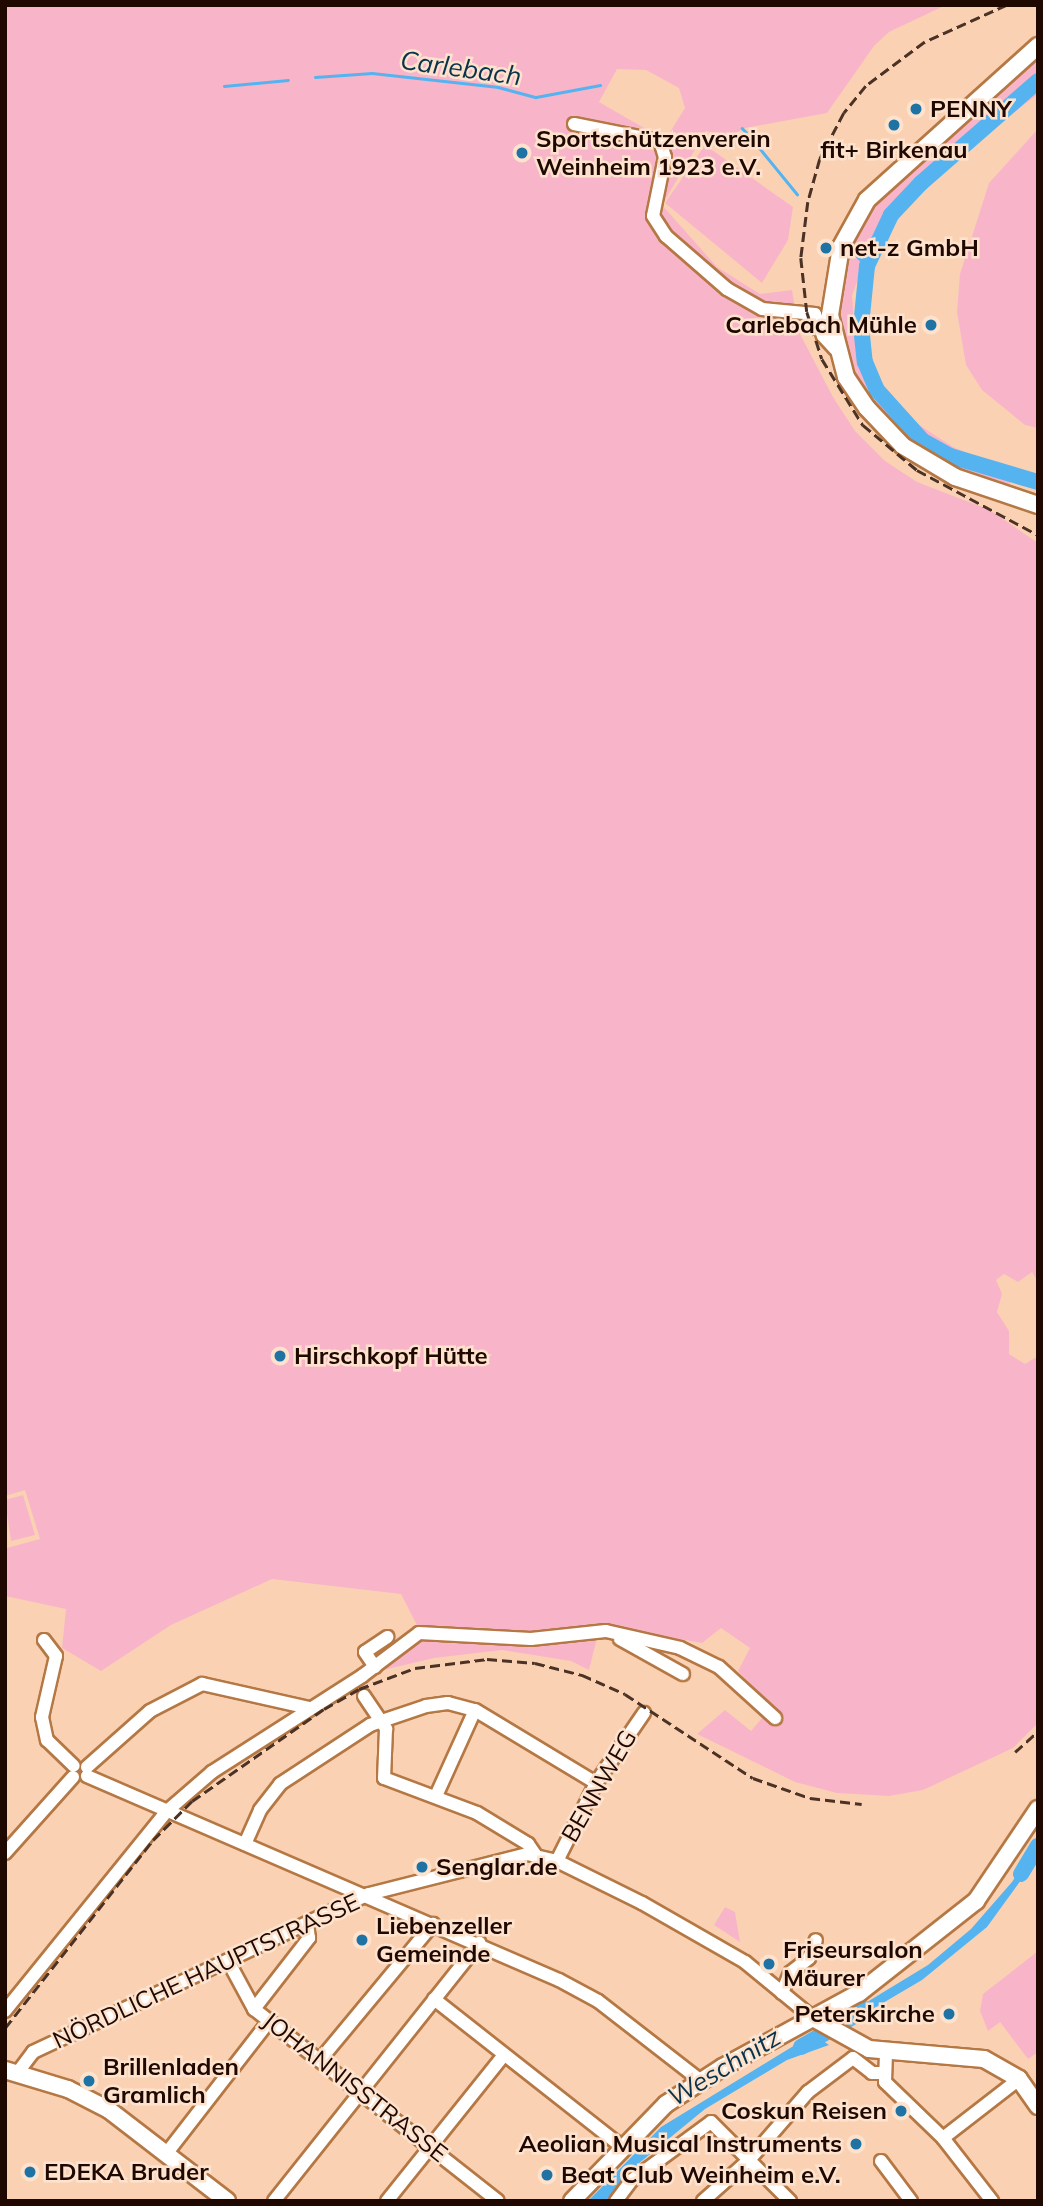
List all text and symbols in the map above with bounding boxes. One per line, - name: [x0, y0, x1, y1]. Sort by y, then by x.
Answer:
- water label: Carlebach: [398, 44, 524, 92]
- place label: PENNY: [930, 95, 1012, 123]
- marker: PENNY: [908, 101, 924, 117]
- marker: fit+ Birkenau: [886, 117, 902, 133]
- place label: Sportschützenverein Weinheim 1923 e.V.: [536, 125, 771, 181]
- place label: fit+ Birkenau: [820, 136, 968, 164]
- marker: Sportschützenverein Weinheim 1923 e.V.: [514, 145, 530, 161]
- place label: net-z GmbH: [840, 234, 979, 262]
- marker: net-z GmbH: [818, 240, 834, 256]
- place label: Carlebach Mühle: [725, 311, 917, 339]
- marker: Carlebach Mühle: [923, 317, 939, 333]
- place label: Hirschkopf Hütte: [294, 1342, 488, 1370]
- marker: Hirschkopf Hütte: [272, 1348, 288, 1364]
- street label: BENNWEG: [555, 1725, 643, 1847]
- place label: Senglar.de: [436, 1853, 558, 1881]
- marker: Senglar.de: [414, 1859, 430, 1875]
- street label: NÖRDLICHE HAUPTSTRASSE: [48, 1887, 364, 2055]
- place label: Liebenzeller Gemeinde: [376, 1912, 512, 1968]
- marker: Liebenzeller Gemeinde: [354, 1932, 370, 1948]
- place label: Friseursalon Mäurer: [783, 1936, 923, 1992]
- marker: Friseursalon Mäurer: [761, 1956, 777, 1972]
- place label: Peterskirche: [795, 2000, 935, 2028]
- street label: JOHANNISSTRASSE: [257, 2006, 453, 2168]
- marker: Peterskirche: [941, 2006, 957, 2022]
- water label: Weschnitz: [662, 2021, 786, 2113]
- place label: Brillenladen Gramlich: [103, 2053, 239, 2109]
- marker: Brillenladen Gramlich: [81, 2073, 97, 2089]
- place label: Coskun Reisen: [721, 2097, 887, 2125]
- marker: Coskun Reisen: [893, 2103, 909, 2119]
- place label: Aeolian Musical Instruments: [519, 2130, 842, 2158]
- marker: Aeolian Musical Instruments: [848, 2136, 864, 2152]
- place label: EDEKA Bruder: [44, 2158, 209, 2186]
- place label: Beat Club Weinheim e.V.: [561, 2161, 841, 2189]
- marker: EDEKA Bruder: [22, 2164, 38, 2180]
- marker: Beat Club Weinheim e.V.: [539, 2167, 555, 2183]

